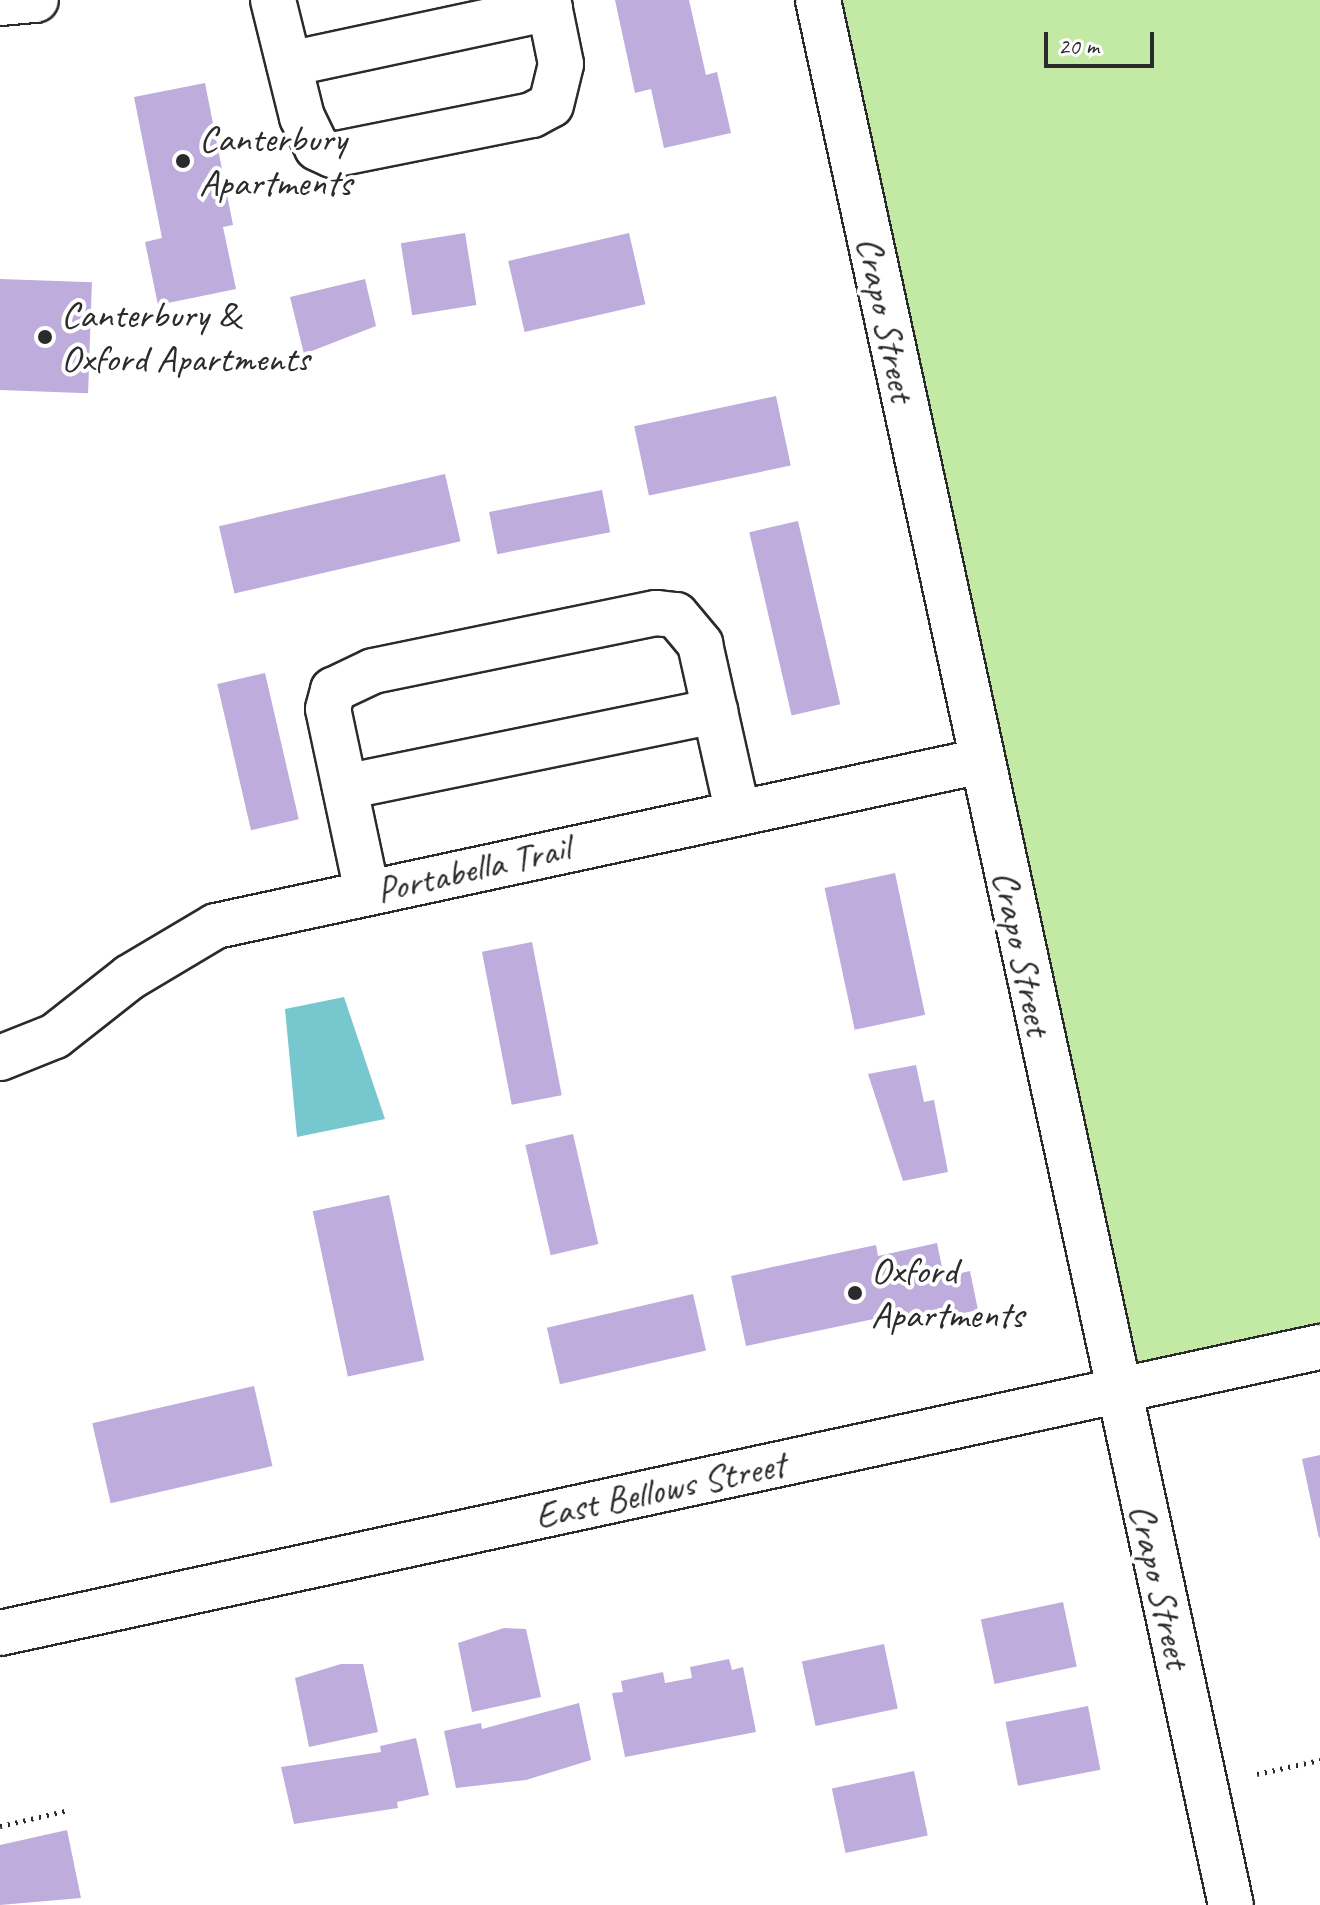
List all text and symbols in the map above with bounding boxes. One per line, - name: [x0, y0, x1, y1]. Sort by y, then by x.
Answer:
- scale bar: [1048, 16, 1158, 66]
- text: 20 m: [1058, 31, 1099, 61]
- place label: Canterbury Apartments: [199, 116, 352, 206]
- marker: Canterbury Apartments: [174, 152, 192, 170]
- street label: Crapo Street: [846, 232, 926, 406]
- place label: Canterbury & Oxford Apartments: [61, 292, 309, 382]
- marker: Canterbury & Oxford Apartments: [36, 328, 54, 346]
- street label: Portabella Trail: [372, 825, 574, 913]
- street label: Crapo Street: [982, 866, 1062, 1040]
- place label: Oxford Apartments: [871, 1248, 1024, 1338]
- marker: Oxford Apartments: [846, 1284, 864, 1302]
- street label: East Bellows Street: [531, 1441, 789, 1539]
- street label: Crapo Street: [1119, 1499, 1201, 1673]

